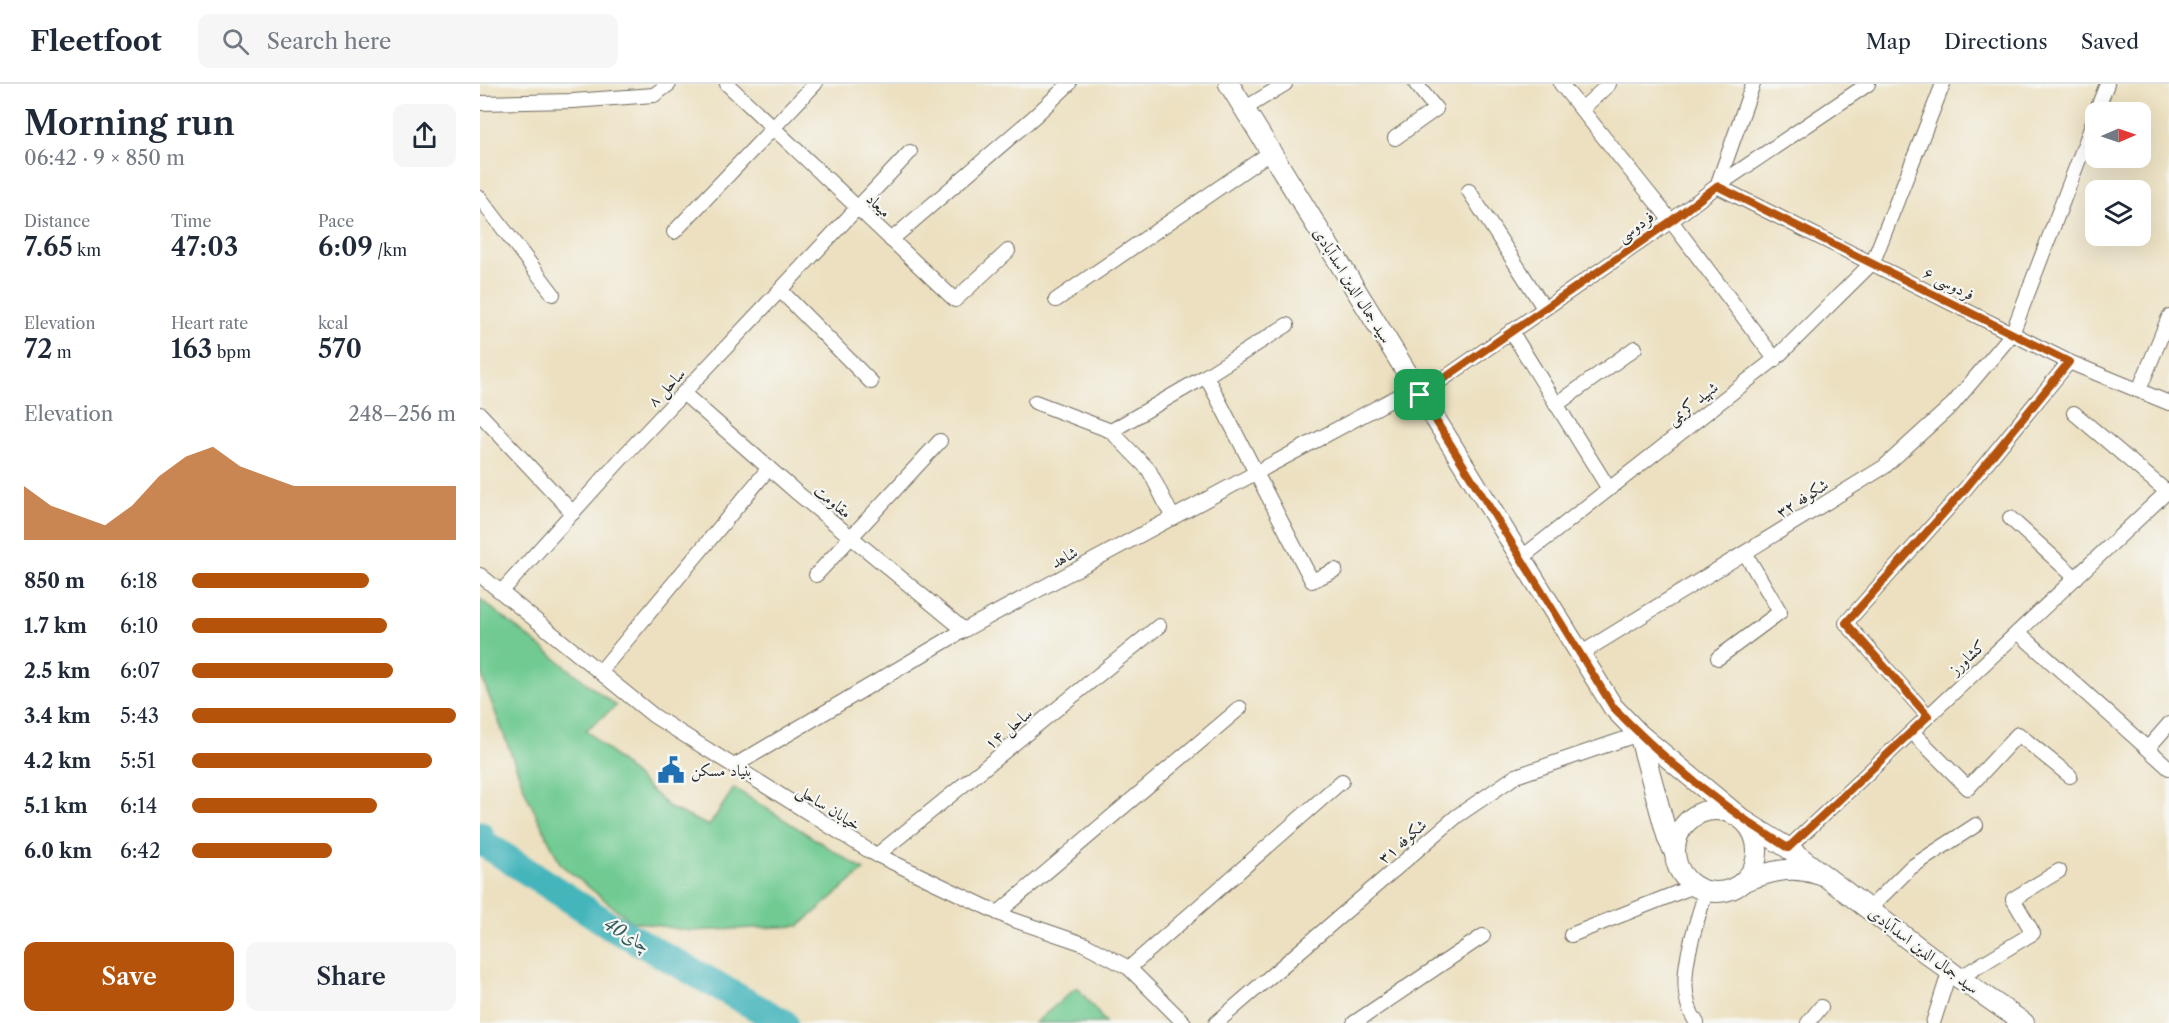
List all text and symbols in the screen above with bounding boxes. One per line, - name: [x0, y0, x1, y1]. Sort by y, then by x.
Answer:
- search box: [198, 14, 618, 68]
- text: Fleetfoot: [30, 24, 162, 58]
- icon: search: [219, 25, 252, 58]
- text: Search here: [267, 28, 391, 55]
- text: Map: [1866, 29, 1911, 54]
- text: Directions: [1944, 29, 2048, 54]
- text: Saved: [2081, 29, 2139, 54]
- north arrow: [2085, 102, 2151, 168]
- map controls: [2085, 102, 2151, 246]
- text: Morning run: [24, 103, 235, 144]
- button: share: [393, 104, 456, 167]
- text: 06:42 · 9 × 850 m: [24, 146, 185, 170]
- button: layers: [2085, 180, 2151, 246]
- street label: میعاد: [862, 188, 896, 222]
- street label: فردوسی: [1612, 206, 1659, 248]
- text: Distance: [24, 211, 90, 231]
- text: Time: [171, 211, 211, 231]
- text: Pace: [318, 211, 354, 231]
- street label: سید جمال الدین اسدآبادی: [1309, 223, 1397, 347]
- text: 7.65: [24, 231, 73, 263]
- text: 47:03: [171, 231, 238, 263]
- text: 6:09: [318, 231, 373, 263]
- text: km: [73, 240, 101, 260]
- text: /km: [373, 240, 407, 260]
- street label: فردوسی ۶: [1919, 262, 1978, 306]
- text: Elevation: [24, 313, 95, 333]
- text: Heart rate: [171, 313, 248, 333]
- text: kcal: [318, 313, 348, 333]
- text: 72: [24, 333, 53, 365]
- text: 163: [171, 333, 212, 365]
- text: 570: [318, 333, 362, 365]
- text: m: [53, 342, 72, 362]
- text: bpm: [212, 342, 251, 362]
- street label: ساحل ۸: [643, 363, 691, 412]
- pin: [1394, 369, 1445, 420]
- street label: شهید کریمی: [1662, 377, 1723, 431]
- icon: arrive: [1403, 378, 1436, 411]
- text: Elevation: [24, 402, 113, 426]
- text: 248–256 m: [348, 402, 456, 426]
- street label: شکوفه ۳۲: [1772, 474, 1832, 523]
- street label: مقاومت: [810, 480, 856, 522]
- street label: شاهد: [1047, 542, 1081, 572]
- text: 850 m: [24, 569, 85, 593]
- text: 6:18: [120, 569, 158, 593]
- text: 1.7 km: [24, 614, 87, 638]
- text: 6:10: [120, 614, 158, 638]
- street label: کشاورز: [1943, 635, 1989, 680]
- text: 2.5 km: [24, 659, 91, 683]
- text: 6:07: [120, 659, 160, 683]
- street label: ساحل ۱۴: [980, 703, 1037, 755]
- text: 3.4 km: [24, 704, 91, 728]
- text: 5:43: [120, 704, 159, 728]
- text: 4.2 km: [24, 749, 91, 773]
- text: 5:51: [120, 749, 156, 773]
- public building icon: بنیاد مسکن: [656, 755, 686, 785]
- place label: بنیاد مسکن: [691, 760, 752, 782]
- street label: خیابان ساحلی: [792, 780, 865, 836]
- text: 5.1 km: [24, 794, 88, 818]
- text: 6:14: [120, 794, 157, 818]
- street label: شکوفه ۳۱: [1374, 814, 1431, 868]
- text: 6.0 km: [24, 839, 92, 863]
- text: 6:42: [120, 839, 160, 863]
- street label: سید جمال الدین اسدآبادی: [1865, 902, 1983, 998]
- water label: 40چای: [599, 913, 654, 959]
- button: Save: [24, 942, 234, 1011]
- button: Share: [246, 942, 456, 1011]

